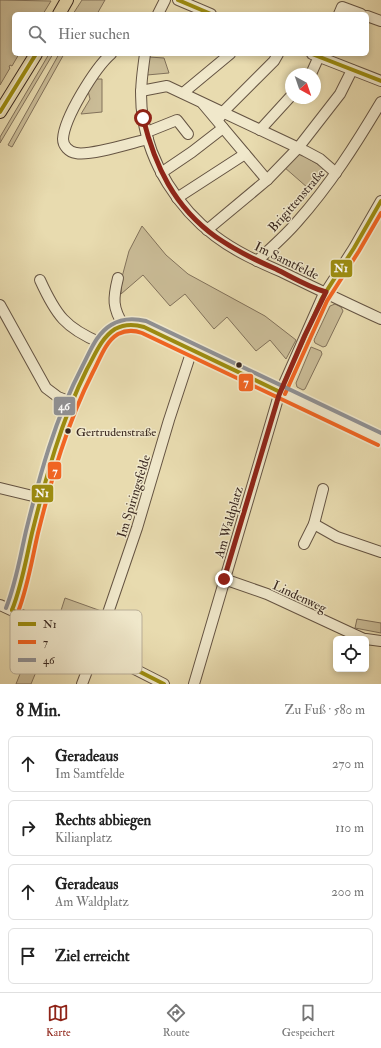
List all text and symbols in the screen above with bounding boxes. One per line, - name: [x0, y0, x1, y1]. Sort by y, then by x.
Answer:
- search box: [12, 12, 369, 56]
- icon: search: [26, 23, 48, 45]
- text: Hier suchen: [58, 25, 130, 44]
- north arrow: [285, 68, 321, 104]
- route start: [134, 109, 152, 127]
- street label: Brigittenstraße: [265, 165, 329, 235]
- street label: Im Samtfelde: [252, 238, 322, 284]
- line badge: N1: [330, 259, 353, 278]
- text: N1: [333, 262, 348, 275]
- unlabelled marker: [234, 360, 244, 370]
- line badge: 7: [238, 373, 254, 392]
- text: 7: [243, 376, 249, 389]
- line badge: 46: [53, 396, 76, 416]
- text: 46: [57, 400, 71, 414]
- place label: Gertrudenstraße: [76, 425, 156, 440]
- marker: Gertrudenstraße: [63, 426, 73, 436]
- street label: Im Spiringsfelde: [114, 452, 155, 540]
- line badge: 7: [47, 461, 62, 480]
- text: 7: [52, 465, 58, 478]
- line badge: N1: [31, 484, 54, 503]
- street label: Am Waldplatz: [211, 484, 248, 561]
- text: N1: [34, 487, 49, 500]
- route end: [215, 570, 233, 588]
- street label: Lindenweg: [270, 577, 330, 617]
- legend: [10, 610, 142, 674]
- text: N1: [43, 618, 57, 631]
- text: 7: [43, 636, 48, 649]
- map controls: [333, 636, 369, 672]
- button: locate: [333, 636, 369, 672]
- text: 46: [43, 654, 56, 667]
- text: 8 Min.: [16, 700, 61, 721]
- text: Zu Fuß · 580 m: [285, 702, 365, 718]
- text: Geradeaus: [55, 747, 118, 766]
- icon: ahead: [17, 753, 39, 775]
- text: 270 m: [332, 756, 364, 772]
- text: Im Samtfelde: [55, 766, 125, 782]
- text: Rechts abbiegen: [55, 811, 151, 830]
- icon: right: [17, 817, 39, 839]
- text: 110 m: [335, 820, 364, 836]
- text: Kilianplatz: [55, 830, 112, 846]
- text: Geradeaus: [55, 875, 118, 894]
- icon: ahead: [17, 881, 39, 903]
- text: 200 m: [331, 884, 364, 900]
- text: Am Waldplatz: [55, 894, 129, 910]
- icon: arrive: [17, 945, 39, 967]
- text: Ziel erreicht: [55, 947, 130, 966]
- tab: Karte: [46, 1002, 71, 1039]
- tab: Route: [163, 1002, 190, 1039]
- tab: Gespeichert: [282, 1002, 335, 1039]

